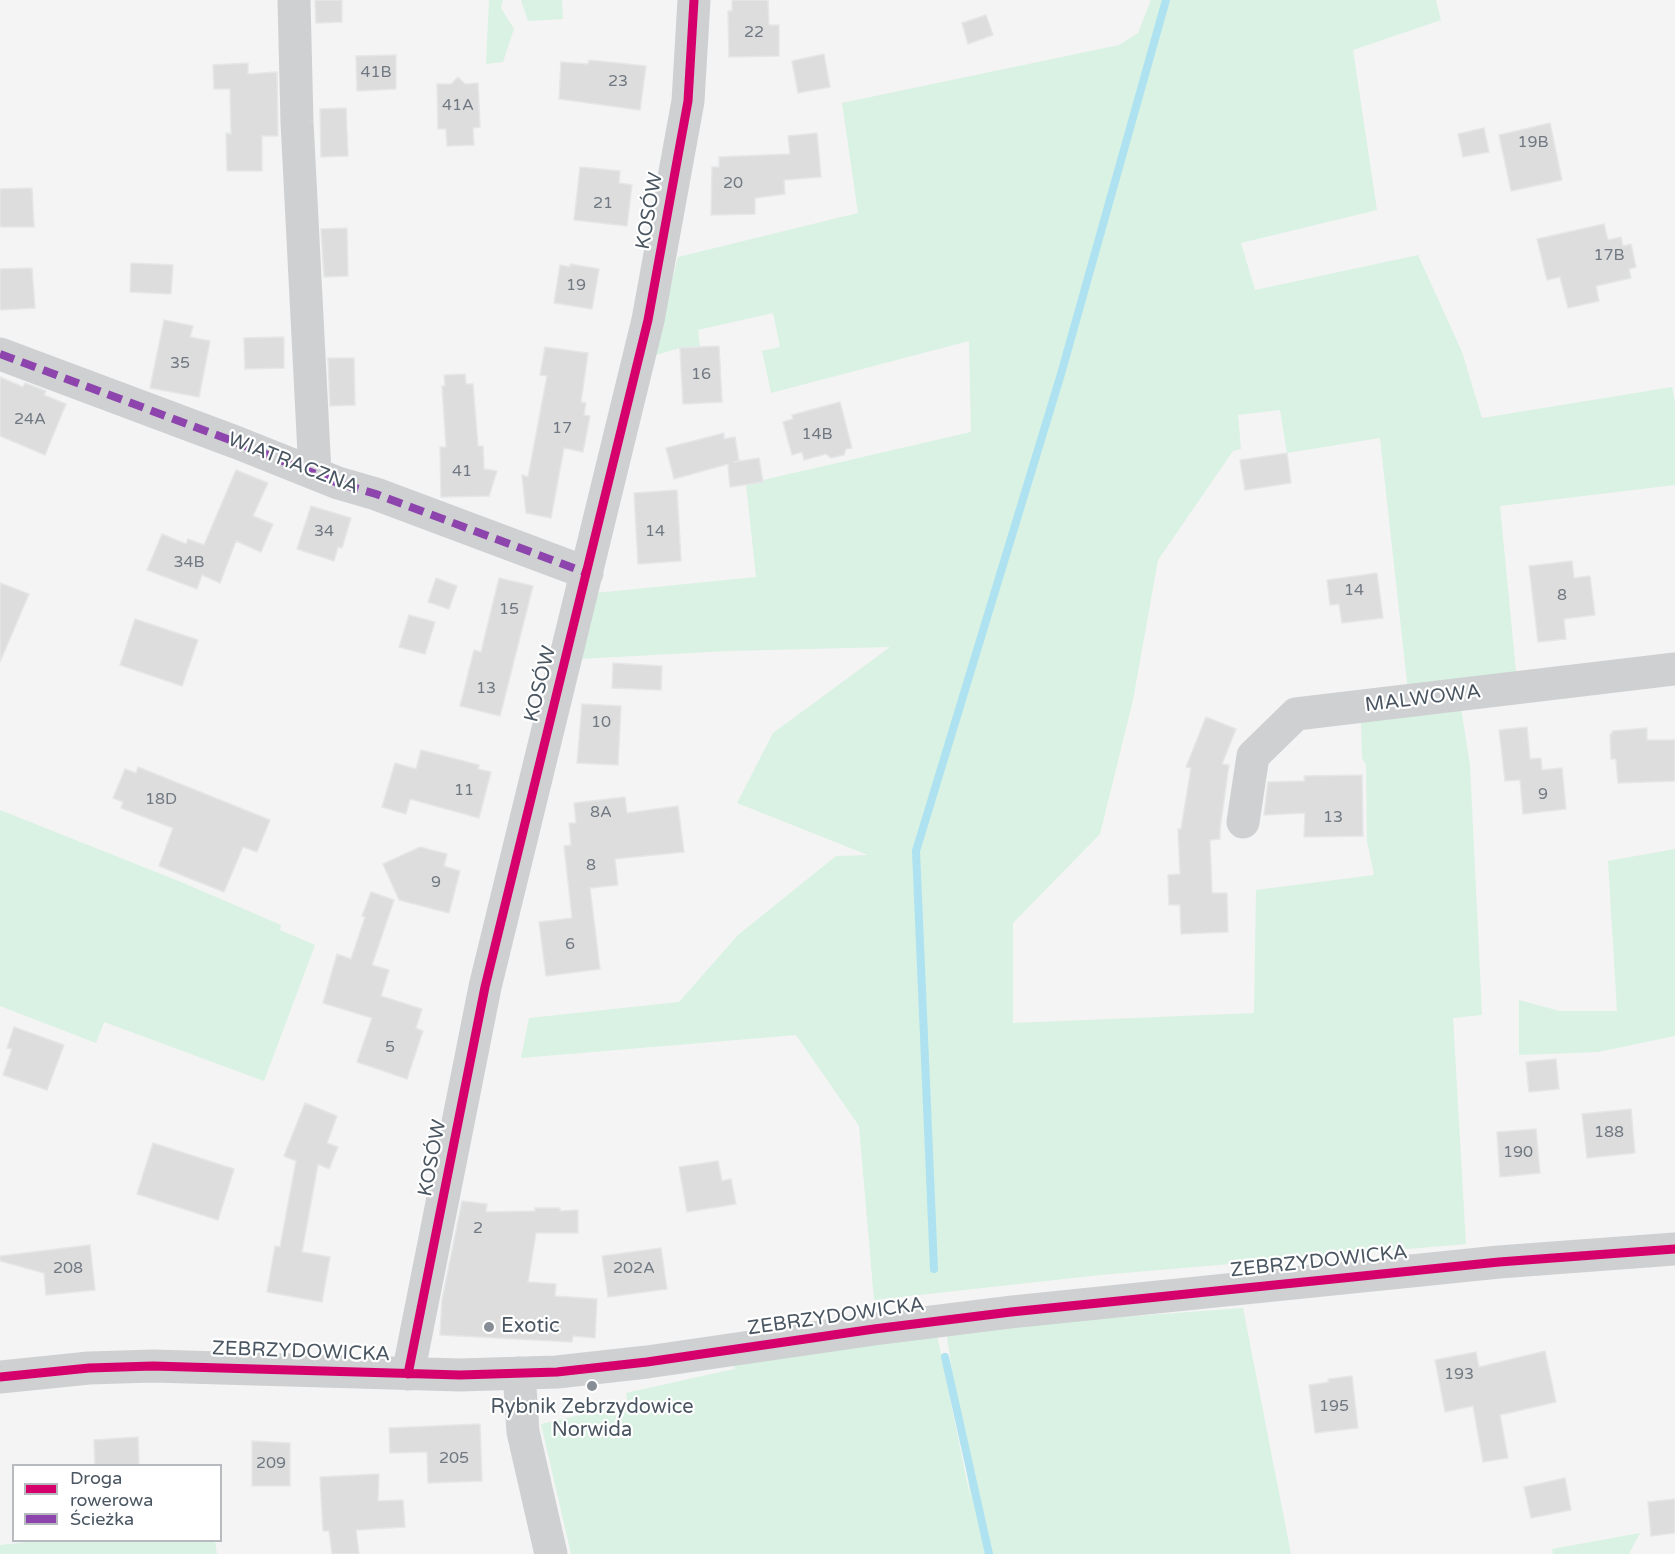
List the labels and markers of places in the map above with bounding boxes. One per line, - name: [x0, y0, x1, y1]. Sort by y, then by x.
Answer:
- place label: Exotic: [501, 1315, 560, 1339]
- marker: Exotic: [482, 1320, 496, 1334]
- marker: Rybnik Zebrzydowice Norwida: [585, 1379, 599, 1393]
- place label: Rybnik Zebrzydowice Norwida: [490, 1396, 694, 1443]

